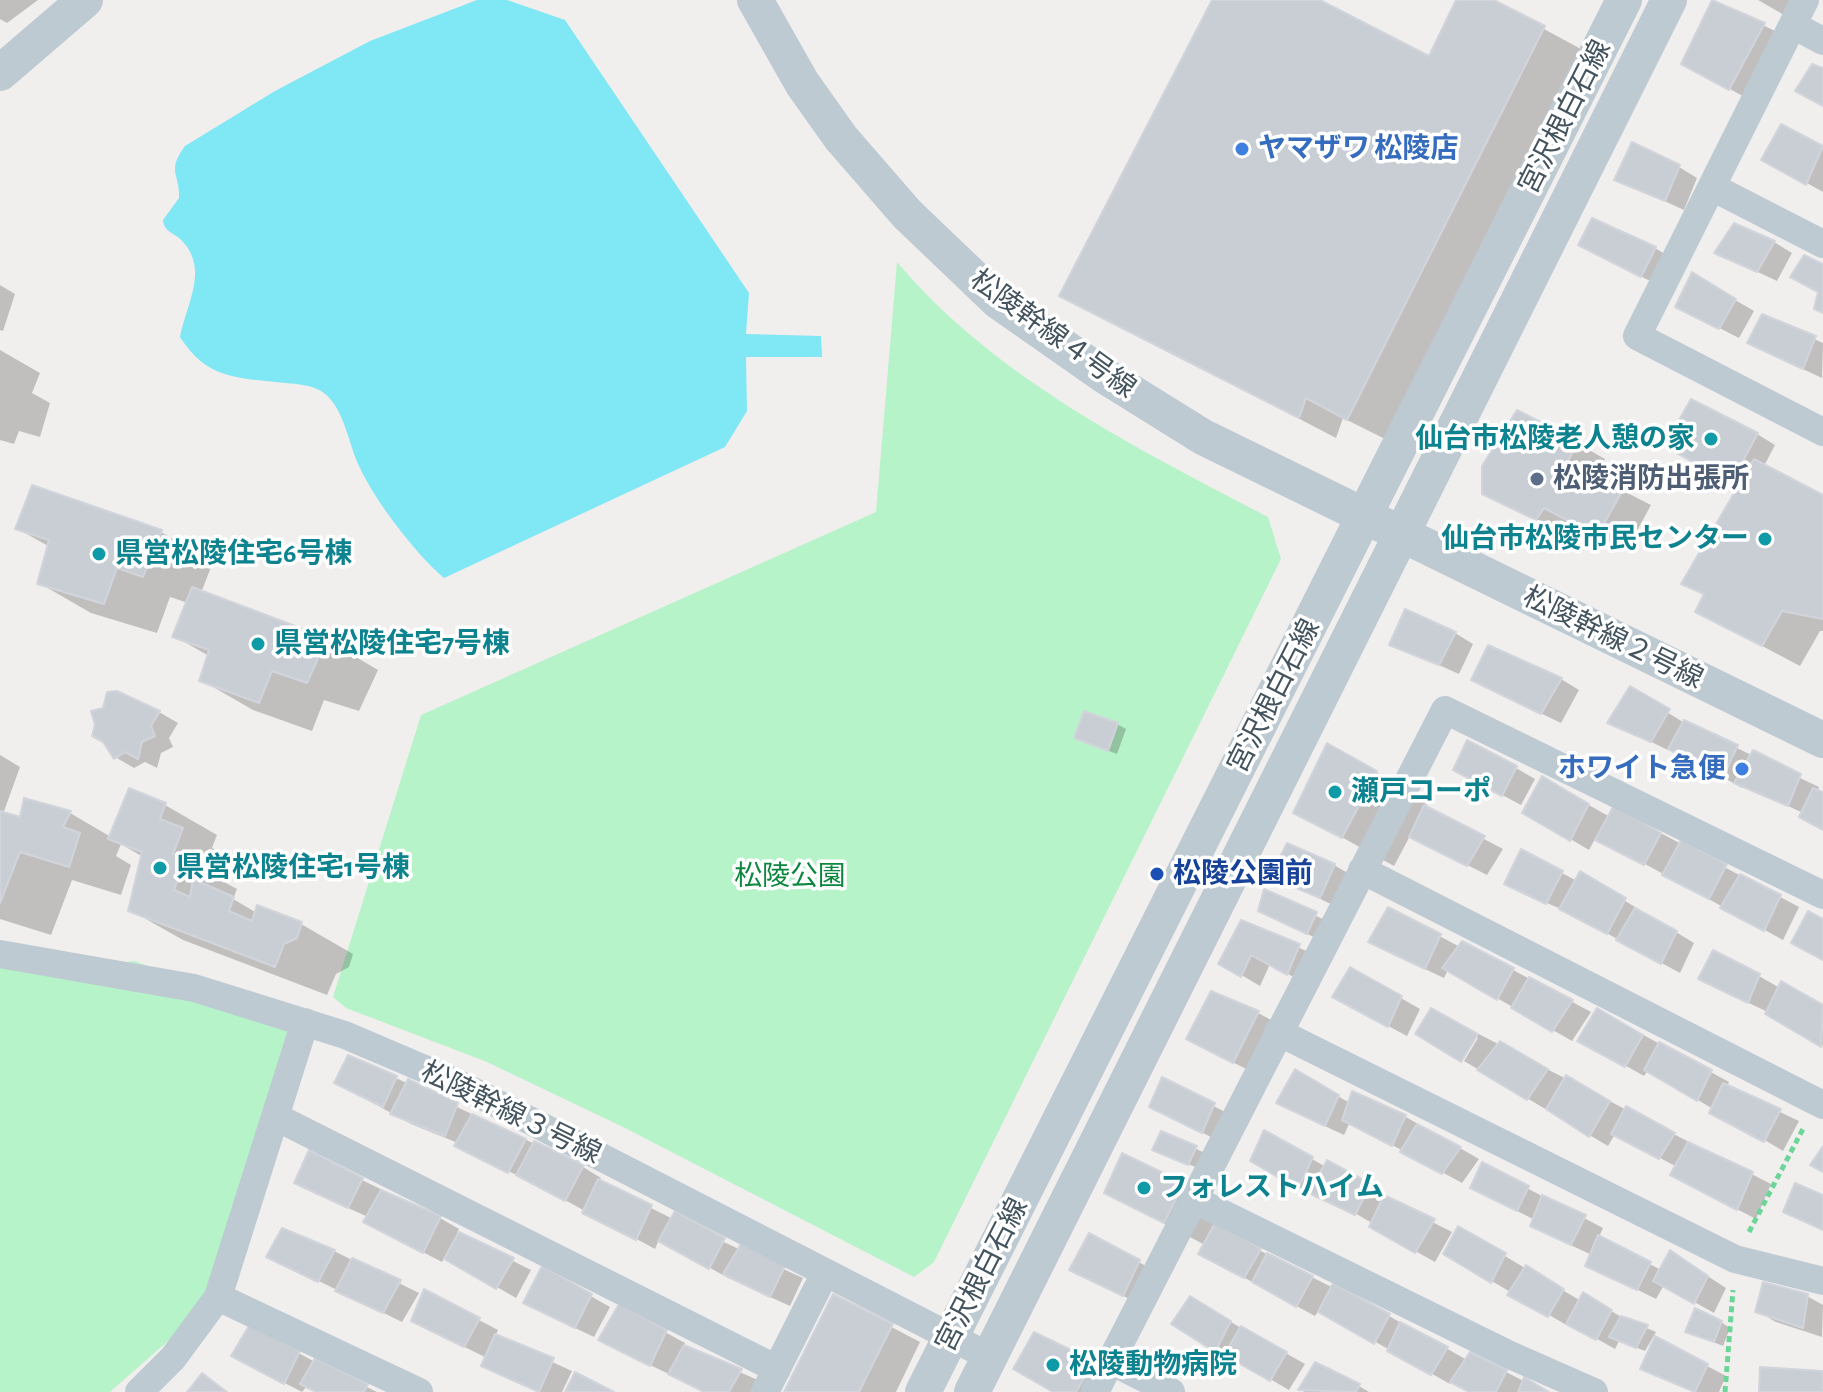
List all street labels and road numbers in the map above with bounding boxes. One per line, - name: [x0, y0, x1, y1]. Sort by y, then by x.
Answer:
- street label: 宮沢根白石線: [1512, 35, 1618, 199]
- street label: 松陵幹線４号線: [964, 263, 1142, 405]
- street label: 松陵幹線２号線: [1518, 580, 1708, 696]
- street label: 宮沢根白石線: [1221, 614, 1327, 778]
- street label: 松陵幹線３号線: [416, 1055, 606, 1171]
- street label: 宮沢根白石線: [929, 1193, 1035, 1357]

